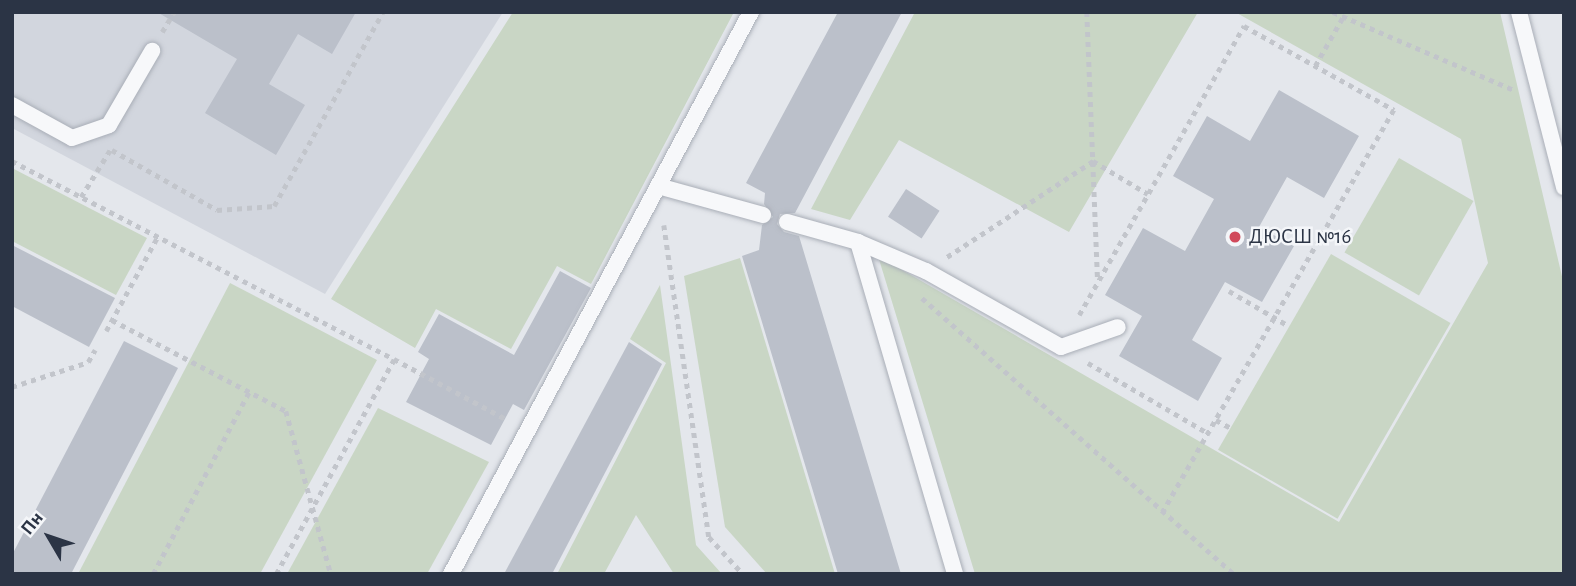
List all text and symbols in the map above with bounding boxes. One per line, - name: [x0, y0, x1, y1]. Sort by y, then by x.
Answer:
- place label: ДЮСШ №16: [1249, 224, 1351, 250]
- marker: ДЮСШ №16: [1227, 229, 1243, 245]
- north arrow: [14, 502, 84, 572]
- text: Пн: [18, 508, 47, 538]

